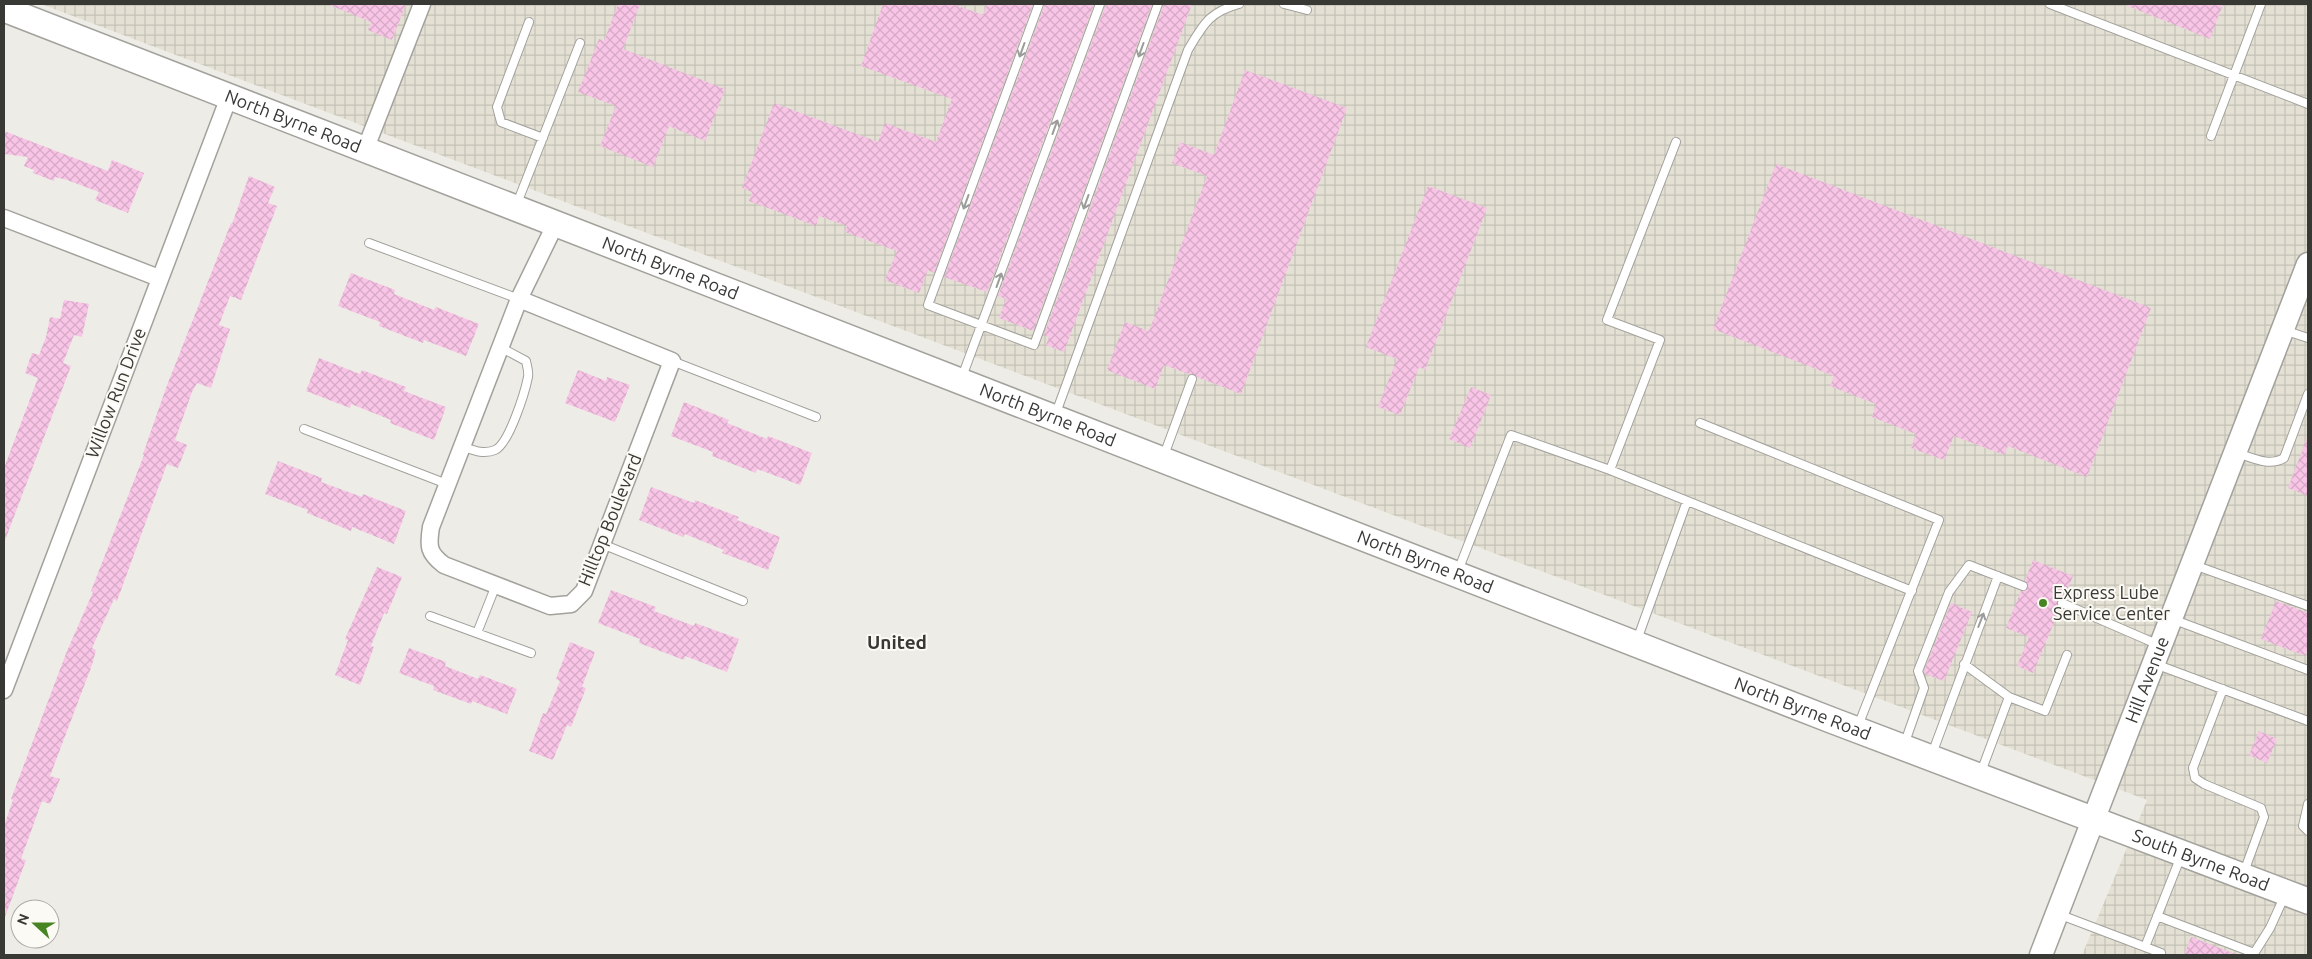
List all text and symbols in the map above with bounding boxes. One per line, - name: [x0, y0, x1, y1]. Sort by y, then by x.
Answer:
- one-way arrow: [1017, 41, 1026, 57]
- one-way arrow: [1136, 41, 1145, 57]
- street label: North Byrne Road: [222, 85, 364, 156]
- one-way arrow: [1051, 120, 1060, 135]
- one-way arrow: [961, 194, 970, 209]
- one-way arrow: [1081, 194, 1090, 210]
- street label: North Byrne Road: [600, 232, 742, 303]
- one-way arrow: [995, 272, 1004, 288]
- street label: Willow Run Drive: [81, 325, 149, 461]
- street label: North Byrne Road: [977, 379, 1119, 450]
- street label: Hilltop Boulevard: [573, 451, 645, 589]
- street label: North Byrne Road: [1355, 526, 1496, 597]
- place label: Express Lube Service Center: [2053, 582, 2170, 623]
- marker: Express Lube Service Center: [2037, 597, 2049, 609]
- one-way arrow: [1977, 613, 1986, 628]
- district label: United: [867, 631, 927, 653]
- street label: Hill Avenue: [2121, 633, 2172, 726]
- street label: North Byrne Road: [1732, 672, 1874, 743]
- street label: South Byrne Road: [2130, 824, 2272, 894]
- north arrow: [10, 899, 60, 949]
- text: N: [14, 912, 32, 927]

